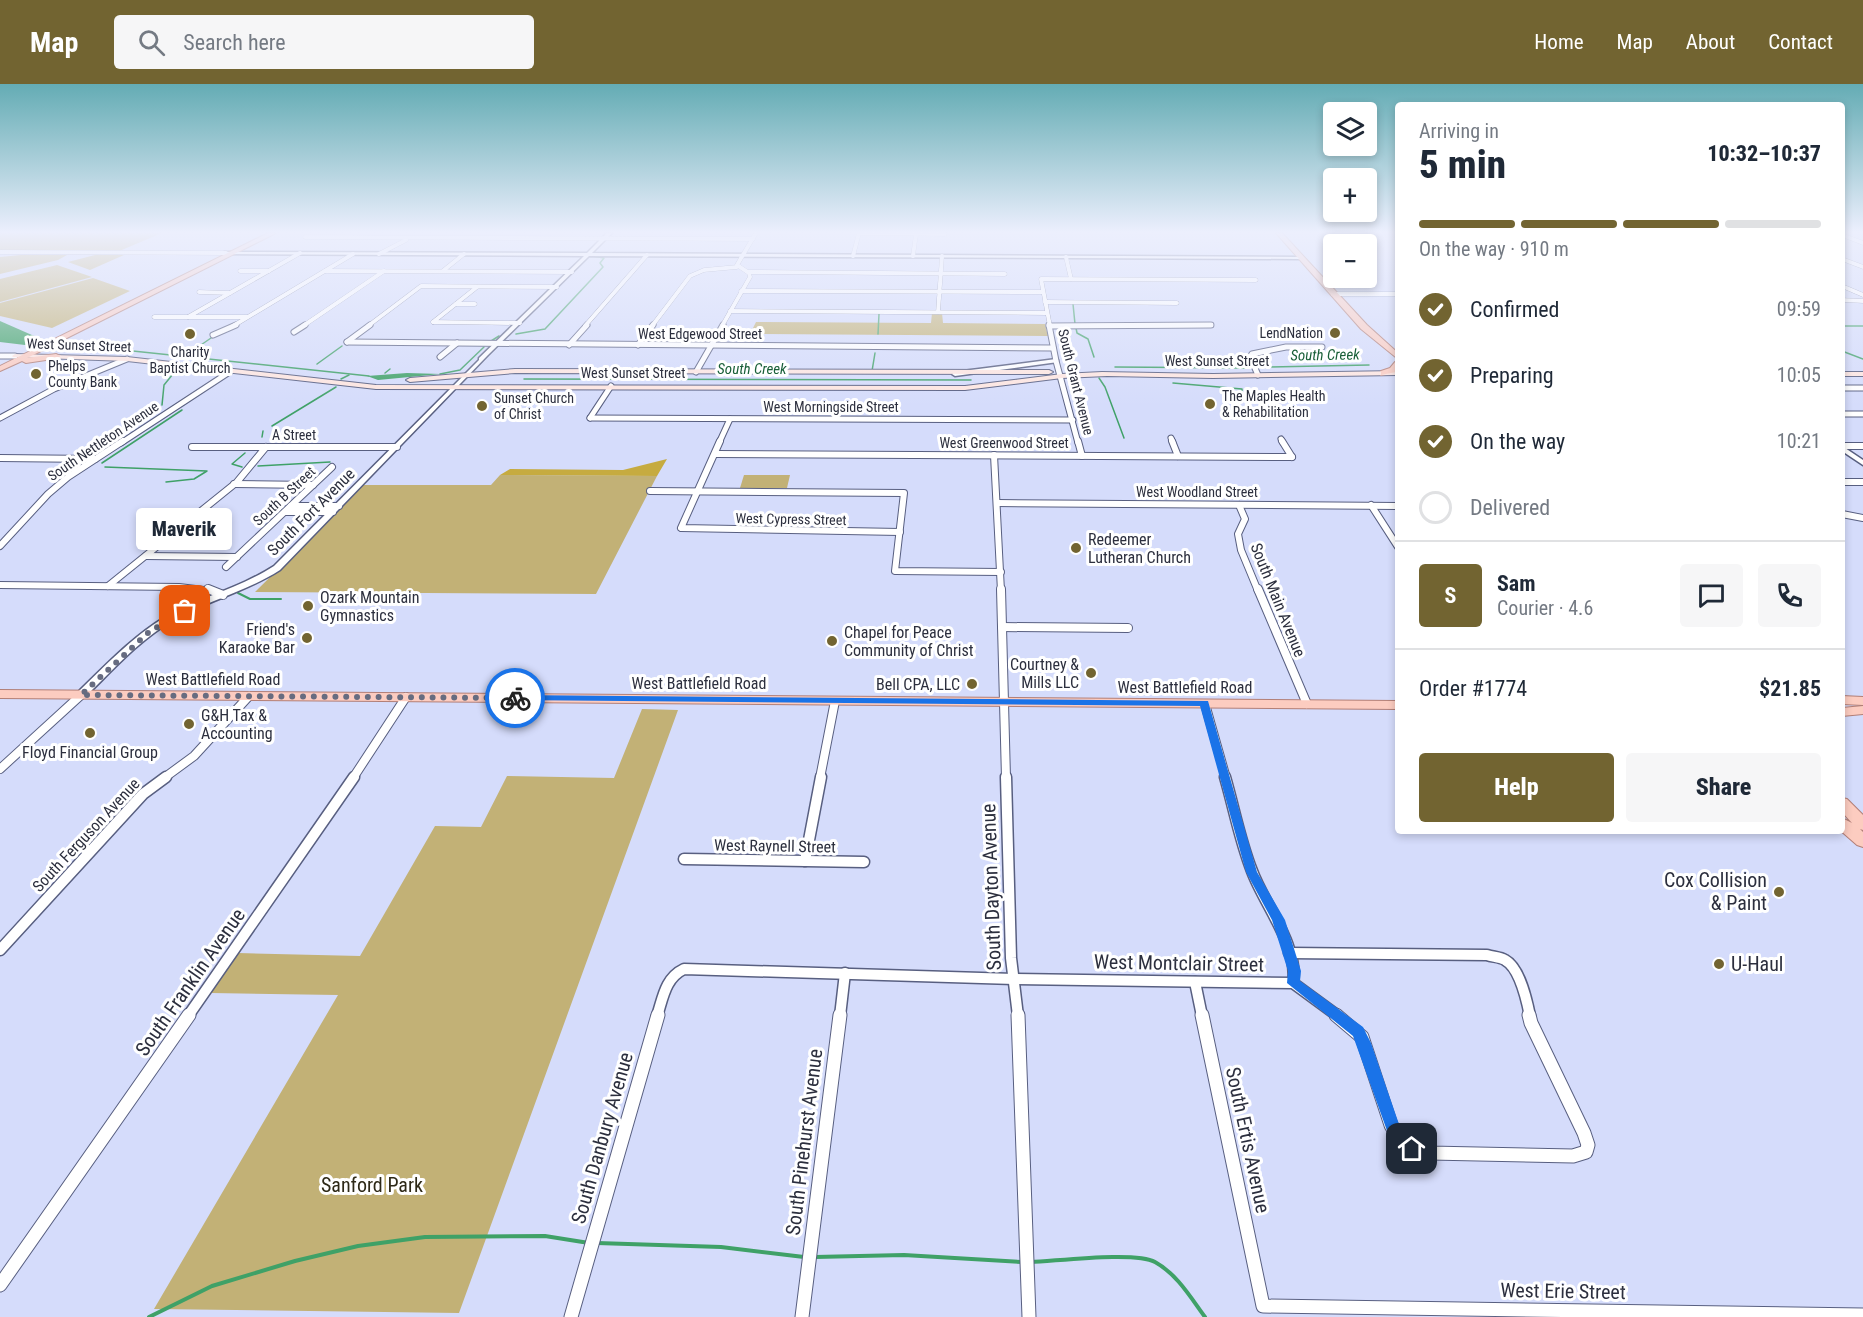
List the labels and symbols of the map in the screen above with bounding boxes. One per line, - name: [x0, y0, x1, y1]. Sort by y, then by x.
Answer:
- place label: LendNation: [1260, 325, 1323, 341]
- street label: West Edgewood Street: [638, 326, 762, 342]
- marker: LendNation: [1328, 326, 1342, 340]
- marker: Charity Baptist Church: [183, 327, 197, 341]
- street label: South Grant Avenue: [1055, 327, 1097, 437]
- street label: West Sunset Street: [26, 335, 132, 355]
- place label: Charity Baptist Church: [149, 344, 231, 376]
- water label: South Creek: [1290, 345, 1360, 365]
- street label: West Sunset Street: [1165, 353, 1269, 369]
- place label: Phelps County Bank: [48, 358, 118, 390]
- water label: South Creek: [717, 360, 787, 378]
- street label: West Sunset Street: [581, 365, 685, 381]
- marker: Phelps County Bank: [29, 367, 43, 381]
- place label: The Maples Health & Rehabilitation: [1222, 388, 1325, 420]
- place label: Sunset Church of Christ: [494, 390, 574, 422]
- marker: The Maples Health & Rehabilitation: [1203, 397, 1217, 411]
- street label: South Nettleton Avenue: [45, 398, 162, 484]
- marker: Sunset Church of Christ: [475, 399, 489, 413]
- street label: West Morningside Street: [763, 399, 899, 415]
- street label: A Street: [272, 427, 316, 443]
- street label: West Greenwood Street: [939, 435, 1069, 451]
- street label: South B Street: [250, 463, 318, 529]
- street label: South Fort Avenue: [263, 464, 359, 560]
- street label: West Woodland Street: [1136, 484, 1258, 500]
- callout: Maverik: [137, 509, 233, 551]
- street label: West Cypress Street: [735, 510, 847, 528]
- place label: Redeemer Lutheran Church: [1088, 530, 1191, 567]
- street label: South Main Avenue: [1247, 540, 1309, 660]
- marker: Redeemer Lutheran Church: [1069, 541, 1083, 555]
- pin: [159, 585, 210, 636]
- place label: Ozark Mountain Gymnastics: [320, 588, 419, 625]
- marker: Ozark Mountain Gymnastics: [301, 599, 315, 613]
- place label: Friend's Karaoke Bar: [219, 620, 295, 657]
- place label: Chapel for Peace Community of Christ: [844, 623, 974, 660]
- marker: Friend's Karaoke Bar: [300, 631, 314, 645]
- marker: Chapel for Peace Community of Christ: [825, 634, 839, 648]
- place label: Courtney & Mills LLC: [1010, 655, 1079, 692]
- marker: Courtney & Mills LLC: [1084, 666, 1098, 680]
- courier: [485, 668, 545, 728]
- street label: West Battlefield Road: [146, 670, 280, 689]
- street label: West Battlefield Road: [632, 674, 766, 693]
- place label: Bell CPA, LLC: [876, 675, 960, 694]
- marker: Bell CPA, LLC: [965, 677, 979, 691]
- street label: West Battlefield Road: [1118, 678, 1252, 697]
- place label: G&H Tax & Accounting: [201, 706, 273, 743]
- marker: G&H Tax & Accounting: [182, 717, 196, 731]
- marker: Floyd Financial Group: [83, 726, 97, 740]
- place label: Floyd Financial Group: [22, 743, 158, 762]
- street label: South Ferguson Avenue: [28, 774, 144, 896]
- street label: South Dayton Avenue: [976, 803, 1006, 971]
- street label: West Raynell Street: [714, 835, 836, 857]
- place label: Cox Collision & Paint: [1664, 868, 1767, 915]
- marker: Cox Collision & Paint: [1772, 885, 1786, 899]
- street label: South Franklin Avenue: [130, 904, 250, 1060]
- street label: West Montclair Street: [1094, 950, 1264, 976]
- place label: U-Haul: [1731, 952, 1783, 976]
- marker: U-Haul: [1712, 957, 1726, 971]
- street label: South Pinehurst Avenue: [781, 1047, 827, 1237]
- street label: South Danbury Avenue: [566, 1050, 638, 1226]
- street label: South Ertis Avenue: [1221, 1065, 1275, 1215]
- pin: [1386, 1123, 1437, 1174]
- park label: Sanford Park: [321, 1173, 423, 1197]
- street label: West Erie Street: [1500, 1278, 1626, 1304]

